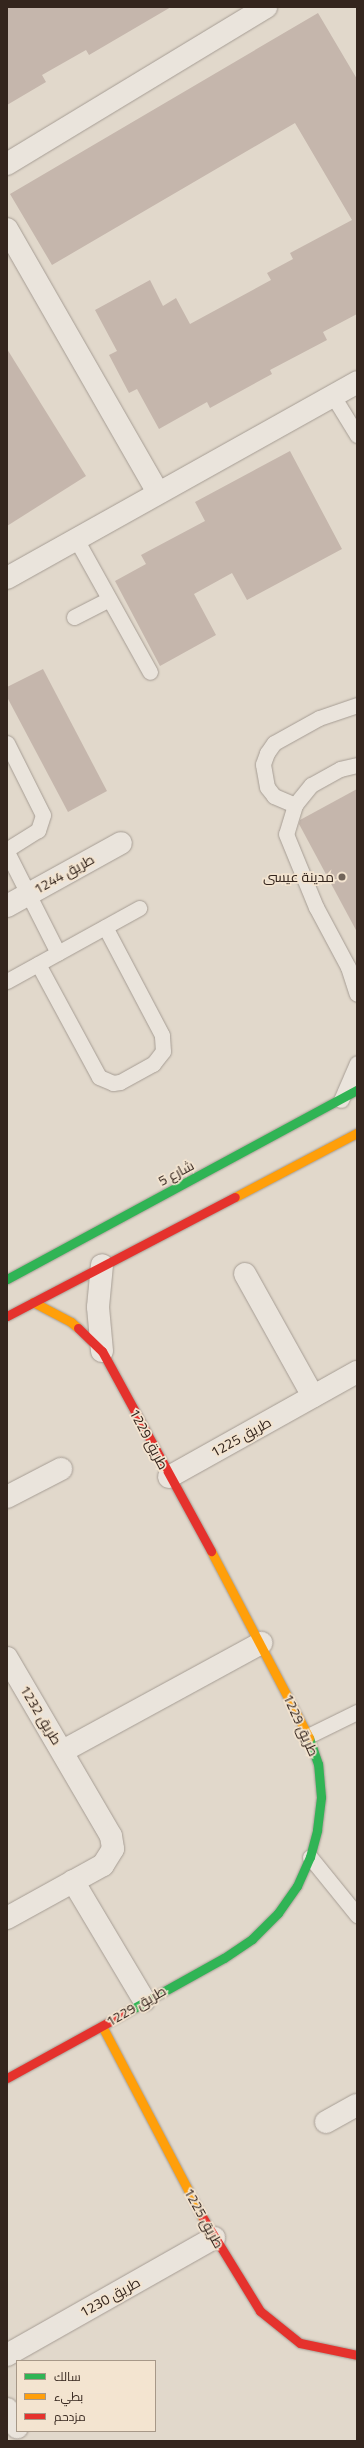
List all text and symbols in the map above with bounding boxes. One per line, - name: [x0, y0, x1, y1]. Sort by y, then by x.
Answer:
- street label: طريق 1244: [31, 851, 97, 897]
- place label: مدينة عيسى: [263, 869, 334, 885]
- marker: مدينة عيسى: [337, 872, 347, 882]
- street label: شارع 5: [155, 1157, 197, 1189]
- street label: طريق 1229: [126, 1406, 172, 1472]
- street label: طريق 1225: [208, 1414, 274, 1460]
- street label: طريق 1232: [17, 1682, 65, 1748]
- street label: طريق 1229: [280, 1691, 322, 1759]
- street label: طريق 1229: [103, 1982, 169, 2030]
- street label: طريق 1225: [181, 2185, 227, 2251]
- street label: طريق 1230: [77, 2274, 143, 2320]
- legend: [16, 2360, 156, 2432]
- text: سالك: [54, 2365, 81, 2388]
- text: بطيء: [54, 2385, 83, 2408]
- text: مزدحم: [54, 2405, 86, 2428]

